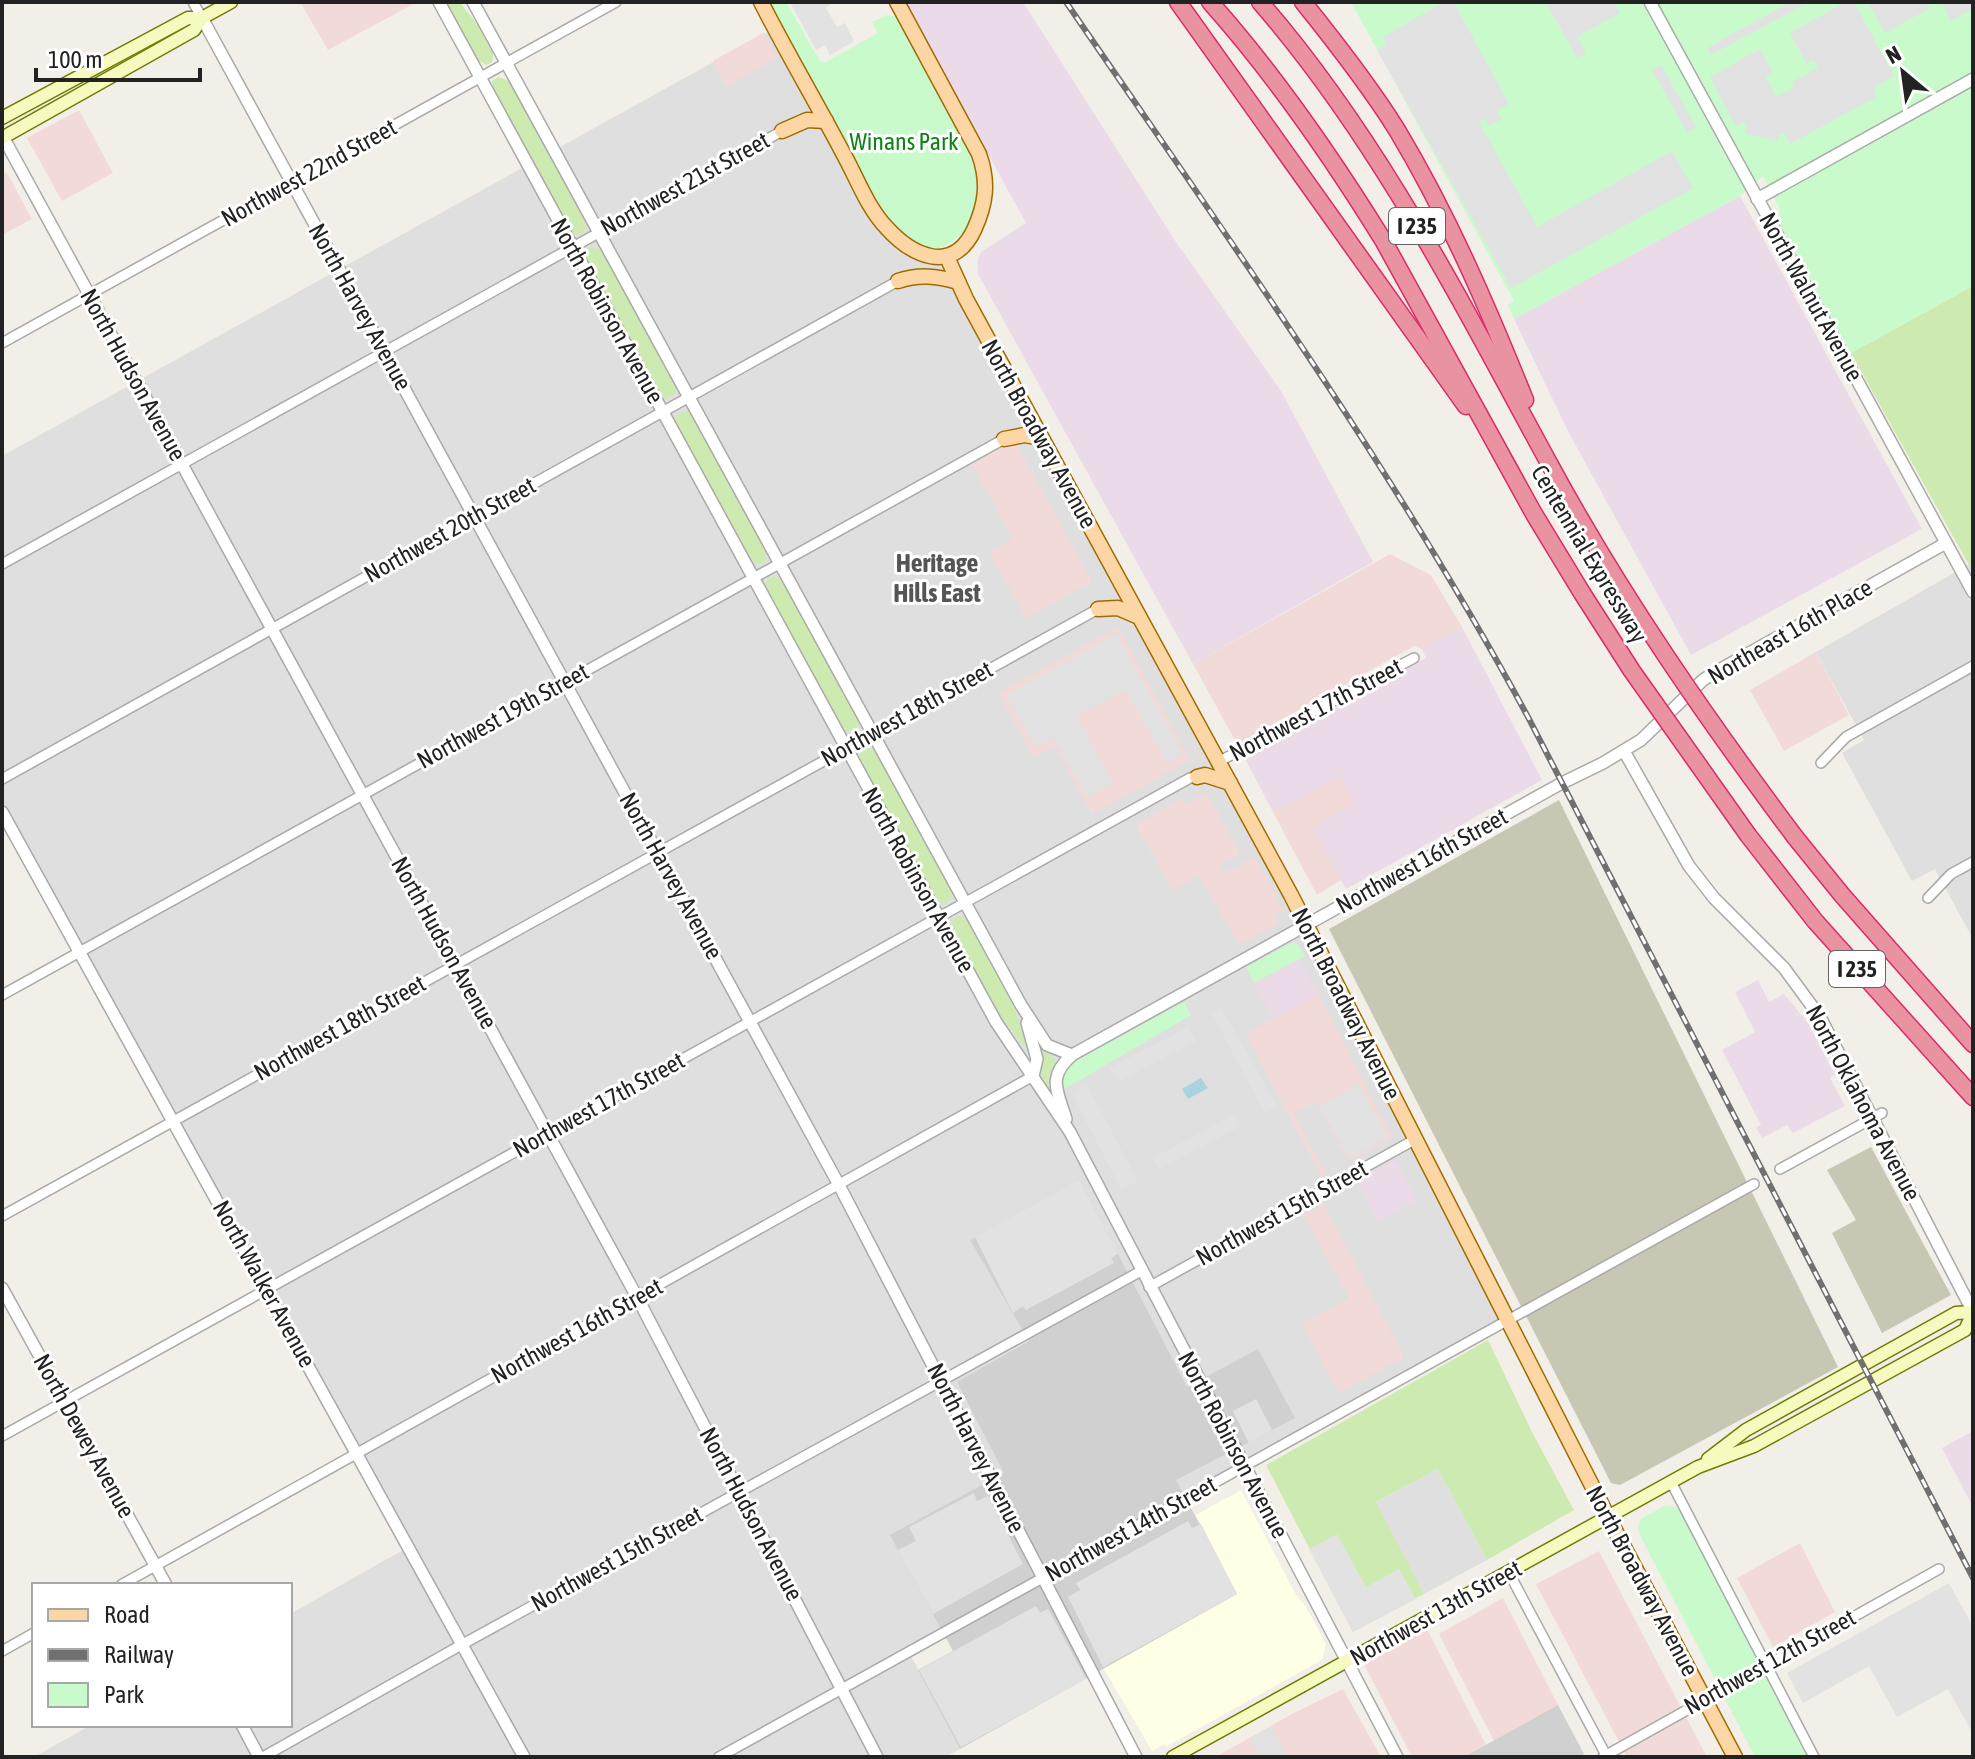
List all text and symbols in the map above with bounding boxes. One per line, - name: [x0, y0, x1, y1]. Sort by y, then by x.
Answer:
- scale bar: [36, 32, 200, 82]
- north arrow: [1863, 32, 1943, 112]
- text: N: [1881, 40, 1905, 69]
- text: 100 m: [48, 46, 102, 73]
- street label: Northwest 22nd Street: [216, 113, 401, 232]
- street label: Northwest 21st Street: [596, 126, 774, 241]
- park label: Winans Park: [849, 128, 959, 155]
- road number: I 235: [1389, 208, 1445, 244]
- street label: North Walnut Avenue: [1754, 208, 1869, 386]
- street label: North Robinson Avenue: [545, 214, 669, 408]
- street label: North Harvey Avenue: [303, 219, 417, 395]
- street label: North Hudson Avenue: [75, 284, 192, 465]
- street label: North Broadway Avenue: [976, 335, 1102, 533]
- street label: Centennial Expressway: [1526, 460, 1653, 647]
- street label: Northwest 20th Street: [359, 471, 540, 588]
- district label: Heritage Hills East: [893, 548, 981, 608]
- street label: Northeast 16th Place: [1703, 574, 1877, 690]
- street label: Northwest 17th Street: [1225, 653, 1407, 766]
- street label: Northwest 18th Street: [816, 655, 997, 772]
- street label: Northwest 19th Street: [412, 657, 593, 774]
- street label: North Robinson Avenue: [856, 783, 980, 977]
- street label: North Harvey Avenue: [614, 788, 728, 964]
- street label: Northwest 16th Street: [1331, 802, 1512, 919]
- street label: North Hudson Avenue: [386, 852, 503, 1033]
- street label: North Broadway Avenue: [1286, 904, 1406, 1104]
- road number: I 235: [1829, 951, 1885, 987]
- street label: Northwest 18th Street: [249, 969, 430, 1086]
- street label: North Oklahoma Avenue: [1801, 1000, 1926, 1205]
- street label: Northwest 17th Street: [508, 1046, 689, 1163]
- street label: Northwest 15th Street: [1191, 1154, 1372, 1271]
- street label: North Walker Avenue: [208, 1196, 321, 1372]
- street label: Northwest 16th Street: [486, 1272, 667, 1389]
- street label: North Robinson Avenue: [1173, 1347, 1294, 1543]
- street label: North Dewey Avenue: [28, 1349, 141, 1522]
- street label: North Harvey Avenue: [922, 1359, 1031, 1537]
- street label: North Hudson Avenue: [694, 1423, 808, 1605]
- street label: Northwest 14th Street: [1040, 1470, 1221, 1587]
- street label: North Broadway Avenue: [1581, 1481, 1704, 1680]
- street label: Northwest 15th Street: [526, 1500, 707, 1617]
- street label: Northwest 13th Street: [1345, 1554, 1526, 1671]
- legend: [32, 1583, 292, 1727]
- text: Road: [104, 1601, 150, 1628]
- street label: Northwest 12th Street: [1679, 1603, 1860, 1720]
- text: Railway: [104, 1641, 174, 1668]
- text: Park: [104, 1681, 145, 1708]

